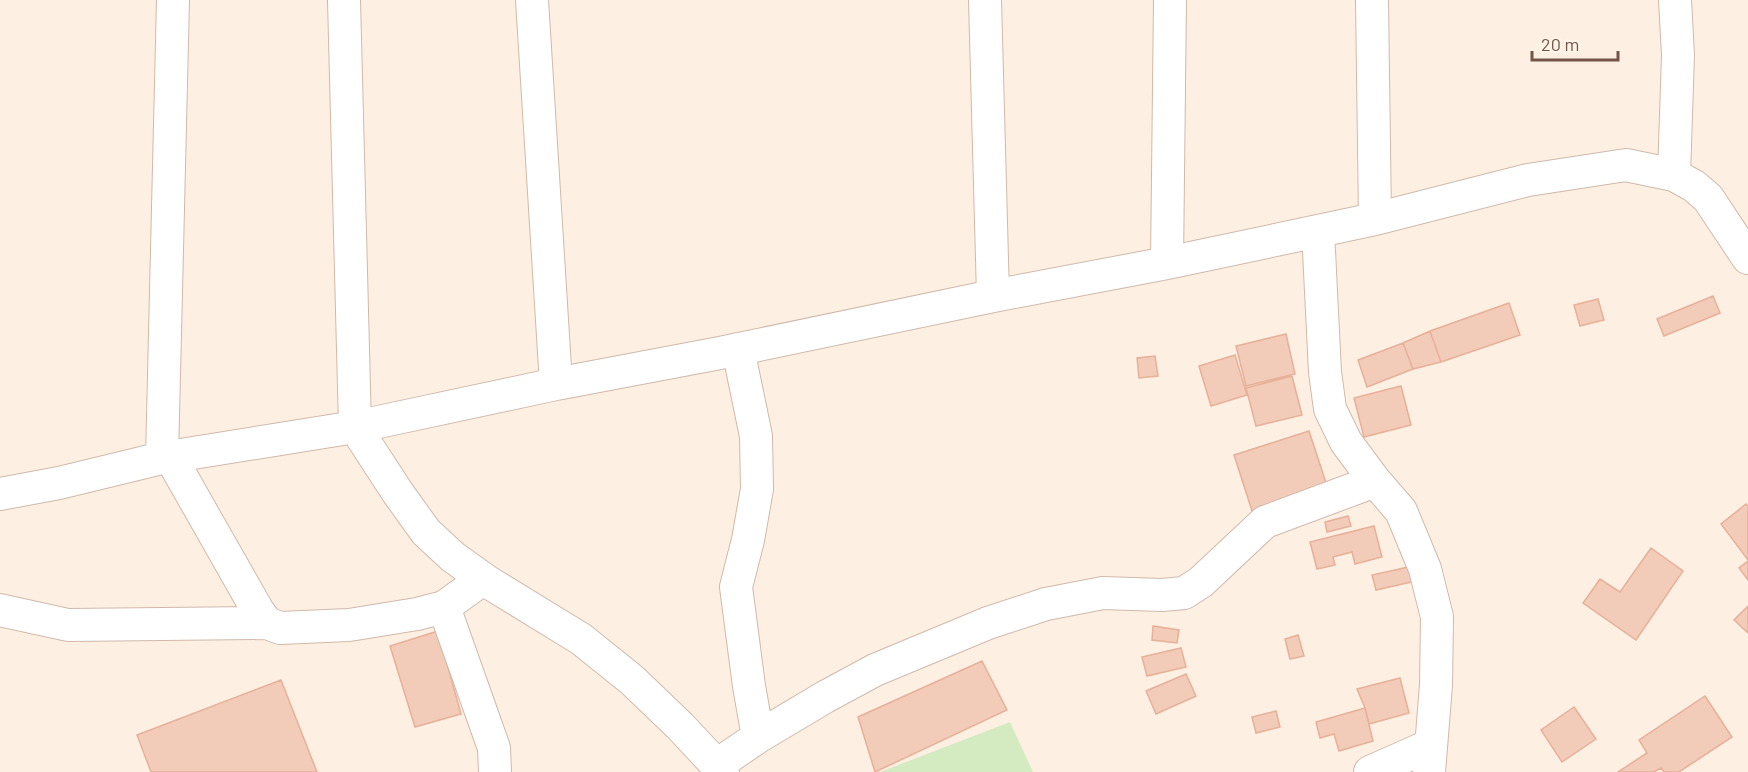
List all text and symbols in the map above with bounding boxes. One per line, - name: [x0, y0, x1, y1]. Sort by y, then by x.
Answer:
- scale bar: [1532, 24, 1618, 62]
- text: 20 m: [1541, 33, 1579, 55]

